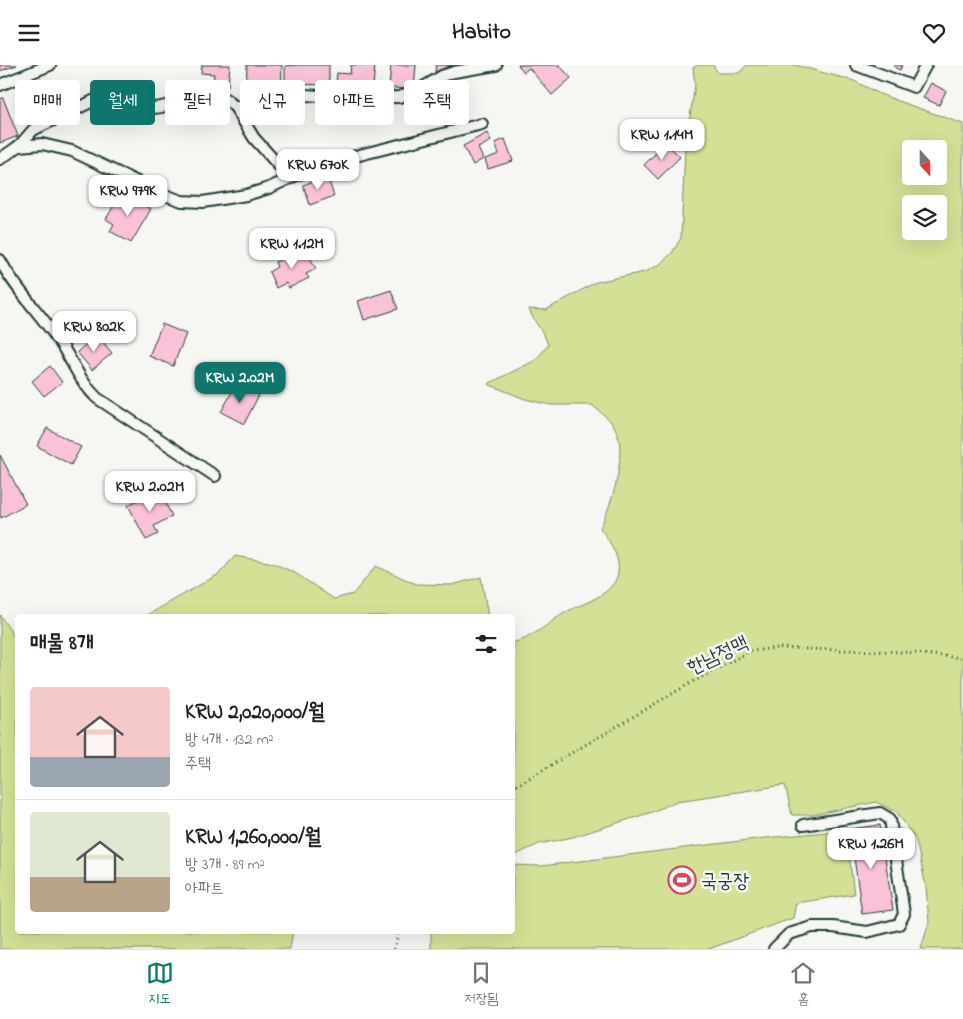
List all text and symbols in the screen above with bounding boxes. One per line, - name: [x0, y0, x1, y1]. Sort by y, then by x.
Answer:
- text: Habito: [452, 17, 511, 49]
- icon: menu: [15, 19, 43, 47]
- icon: heart: [920, 19, 948, 47]
- chip: 매매: [15, 80, 80, 125]
- chip: 월세: [90, 80, 155, 125]
- chip: 필터: [165, 80, 230, 125]
- chip: 신규: [240, 80, 305, 125]
- chip: 아파트: [315, 80, 394, 125]
- chip: 주택: [404, 80, 469, 125]
- pin: KRW 1.14M: [605, 119, 719, 161]
- text: KRW 1.14M: [631, 123, 693, 147]
- north arrow: [902, 140, 948, 185]
- map controls: [902, 140, 947, 240]
- pin: KRW 670K: [266, 149, 370, 191]
- text: KRW 670K: [287, 153, 349, 177]
- pin: KRW 979K: [76, 175, 180, 217]
- text: KRW 979K: [100, 179, 157, 203]
- button: layers: [902, 195, 947, 240]
- pin: KRW 1.12M: [235, 227, 349, 270]
- text: KRW 1.12M: [260, 232, 324, 256]
- pin: KRW 802K: [42, 311, 146, 353]
- text: KRW 802K: [63, 315, 125, 339]
- pin: KRW 2.02M: [183, 361, 297, 404]
- text: KRW 2.02M: [206, 366, 274, 390]
- pin: KRW 2.02M: [93, 471, 207, 513]
- text: KRW 2.02M: [116, 475, 184, 499]
- text: 매물 8개: [30, 629, 94, 659]
- icon: filters: [472, 630, 500, 658]
- street label: 한남정맥: [683, 630, 753, 683]
- text: KRW 2,020,000/월: [185, 698, 325, 728]
- icon: home: [70, 707, 130, 767]
- text: 방 4개 · 132 m²: [185, 728, 274, 752]
- text: 주택: [185, 752, 211, 776]
- text: KRW 1,260,000/월: [185, 823, 322, 853]
- pin: KRW 1.26M: [814, 827, 928, 870]
- icon: home: [70, 832, 130, 892]
- text: KRW 1.26M: [838, 832, 904, 856]
- text: 방 3개 · 89 m²: [185, 853, 265, 877]
- sports icon: 국궁장: [667, 865, 697, 895]
- place label: 국궁장: [701, 868, 749, 897]
- text: 아파트: [185, 877, 224, 901]
- tab: 지도: [146, 959, 174, 1010]
- tab: 저장됨: [465, 959, 498, 1010]
- tab: 홈: [789, 959, 817, 1010]

